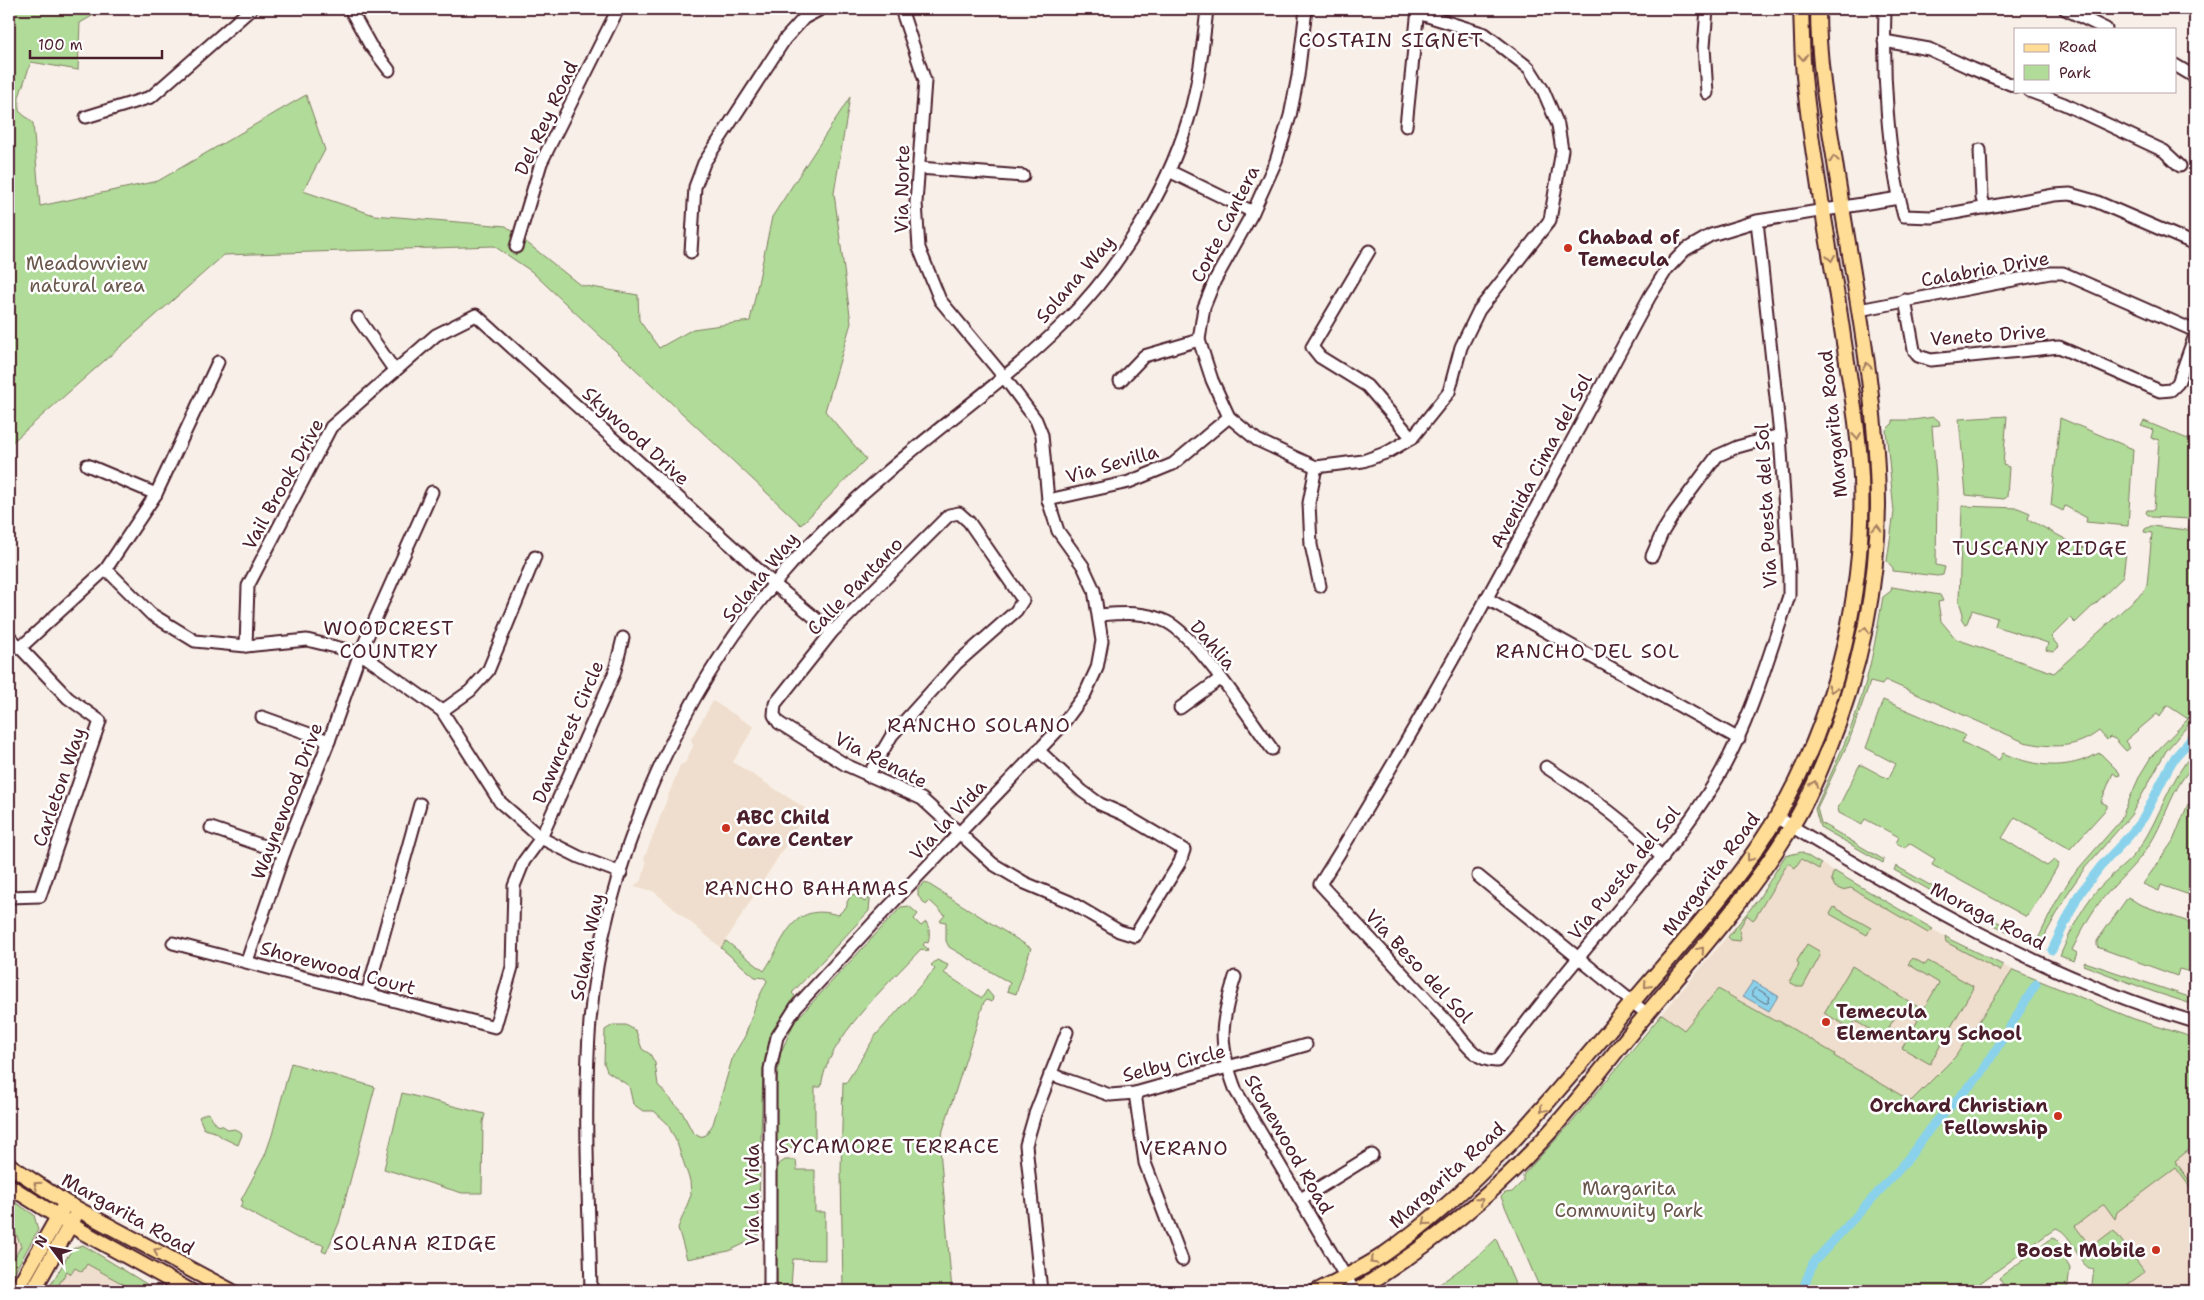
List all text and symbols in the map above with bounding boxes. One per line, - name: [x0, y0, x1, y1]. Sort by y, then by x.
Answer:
- district label: COSTAIN SIGNET: [1298, 27, 1484, 53]
- scale bar: [30, 28, 162, 60]
- legend: [2014, 28, 2176, 92]
- text: 100 m: [38, 35, 83, 55]
- text: Road: [2059, 37, 2097, 57]
- one-way arrow: [1798, 54, 1809, 62]
- street label: Del Rey Road: [509, 57, 583, 179]
- text: Park: [2059, 63, 2091, 83]
- street label: Via Norte: [889, 144, 915, 234]
- one-way arrow: [1829, 154, 1840, 162]
- street label: Corte Cantera: [1185, 161, 1265, 287]
- place label: Chabad of Temecula: [1578, 225, 1680, 272]
- street label: Solana Way: [1030, 230, 1120, 328]
- marker: Chabad of Temecula: [1562, 242, 1574, 254]
- street label: Calabria Drive: [1919, 245, 2051, 293]
- park label: Meadowview natural area: [26, 251, 148, 298]
- one-way arrow: [1826, 254, 1836, 262]
- street label: Veneto Drive: [1929, 318, 2047, 352]
- street label: Margarita Road: [1813, 349, 1853, 499]
- one-way arrow: [1862, 362, 1873, 370]
- street label: Avenida Cima del Sol: [1484, 369, 1598, 553]
- street label: Skywood Drive: [577, 381, 695, 491]
- street label: Vail Brook Drive: [237, 414, 329, 554]
- street label: Via Puesta del Sol: [1749, 422, 1783, 589]
- one-way arrow: [1851, 432, 1862, 440]
- street label: Via Sevilla: [1063, 439, 1161, 489]
- one-way arrow: [1872, 524, 1882, 532]
- street label: Solana Way: [716, 527, 804, 627]
- street label: Calle Pantano: [802, 531, 908, 641]
- district label: TUSCANY RIDGE: [1952, 535, 2128, 561]
- district label: WOODCREST COUNTRY: [323, 615, 455, 664]
- street label: Dahlia: [1185, 615, 1242, 675]
- one-way arrow: [1859, 625, 1870, 634]
- district label: RANCHO DEL SOL: [1496, 638, 1680, 664]
- street label: Dawncrest Circle: [527, 657, 609, 807]
- one-way arrow: [1828, 684, 1838, 693]
- district label: RANCHO SOLANO: [887, 712, 1071, 738]
- street label: Waynewood Drive: [246, 719, 328, 883]
- street label: Carleton Way: [27, 724, 91, 850]
- street label: Via Renate: [830, 726, 932, 794]
- street label: Via la Vida: [904, 774, 992, 866]
- one-way arrow: [1808, 780, 1819, 789]
- street label: Via Puesta del Sol: [1562, 801, 1686, 945]
- place label: ABC Child Care Center: [736, 805, 853, 852]
- street label: Margarita Road: [1656, 807, 1766, 941]
- marker: ABC Child Care Center: [720, 822, 732, 834]
- one-way arrow: [1747, 852, 1755, 861]
- district label: RANCHO BAHAMAS: [705, 875, 909, 901]
- street label: Moraga Road: [1926, 876, 2050, 956]
- street label: Solana Way: [564, 891, 610, 1003]
- street label: Via Beso del Sol: [1360, 904, 1478, 1028]
- street label: Shorewood Court: [258, 935, 418, 1001]
- one-way arrow: [1696, 946, 1705, 955]
- one-way arrow: [1644, 979, 1653, 988]
- place label: Temecula Elementary School: [1836, 999, 2022, 1046]
- marker: Temecula Elementary School: [1820, 1016, 1832, 1028]
- street label: Selby Circle: [1120, 1038, 1228, 1088]
- street label: Stonewood Road: [1239, 1070, 1339, 1218]
- place label: Orchard Christian Fellowship: [1870, 1093, 2048, 1140]
- one-way arrow: [1539, 1103, 1548, 1112]
- marker: Orchard Christian Fellowship: [2052, 1110, 2064, 1122]
- street label: Margarita Road: [1384, 1116, 1510, 1234]
- district label: SYCAMORE TERRACE: [778, 1133, 1000, 1159]
- district label: VERANO: [1139, 1135, 1229, 1161]
- street label: Via la Vida: [740, 1144, 765, 1246]
- street label: Margarita Road: [57, 1167, 199, 1261]
- park label: Margarita Community Park: [1555, 1176, 1704, 1223]
- one-way arrow: [33, 1182, 43, 1191]
- one-way arrow: [1474, 1199, 1483, 1207]
- one-way arrow: [1423, 1216, 1432, 1225]
- north arrow: [28, 1222, 78, 1272]
- district label: SOLANA RIDGE: [333, 1230, 497, 1256]
- text: N: [30, 1232, 52, 1251]
- place label: Boost Mobile: [2017, 1238, 2146, 1263]
- marker: Boost Mobile: [2150, 1244, 2162, 1256]
- one-way arrow: [153, 1247, 162, 1257]
- one-way arrow: [1369, 1255, 1378, 1265]

